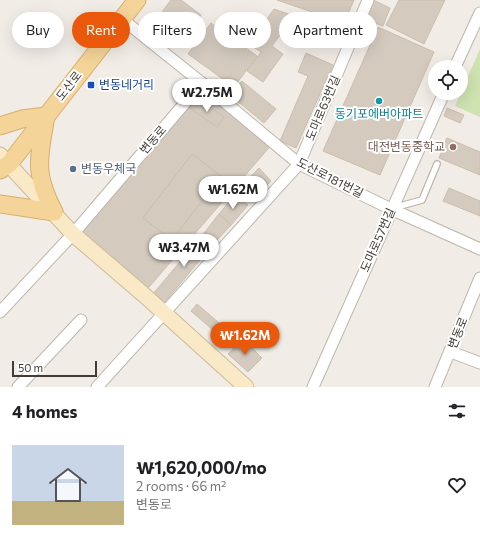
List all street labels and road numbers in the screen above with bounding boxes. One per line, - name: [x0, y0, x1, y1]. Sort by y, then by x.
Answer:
- street label: 도산로: [52, 68, 84, 103]
- street label: 도마로63번길: [302, 73, 342, 142]
- street label: 변동로: [136, 122, 168, 156]
- street label: 도산로181번길: [295, 154, 366, 200]
- street label: 도마로57번길: [357, 205, 397, 274]
- street label: 변동로: [444, 315, 470, 351]

